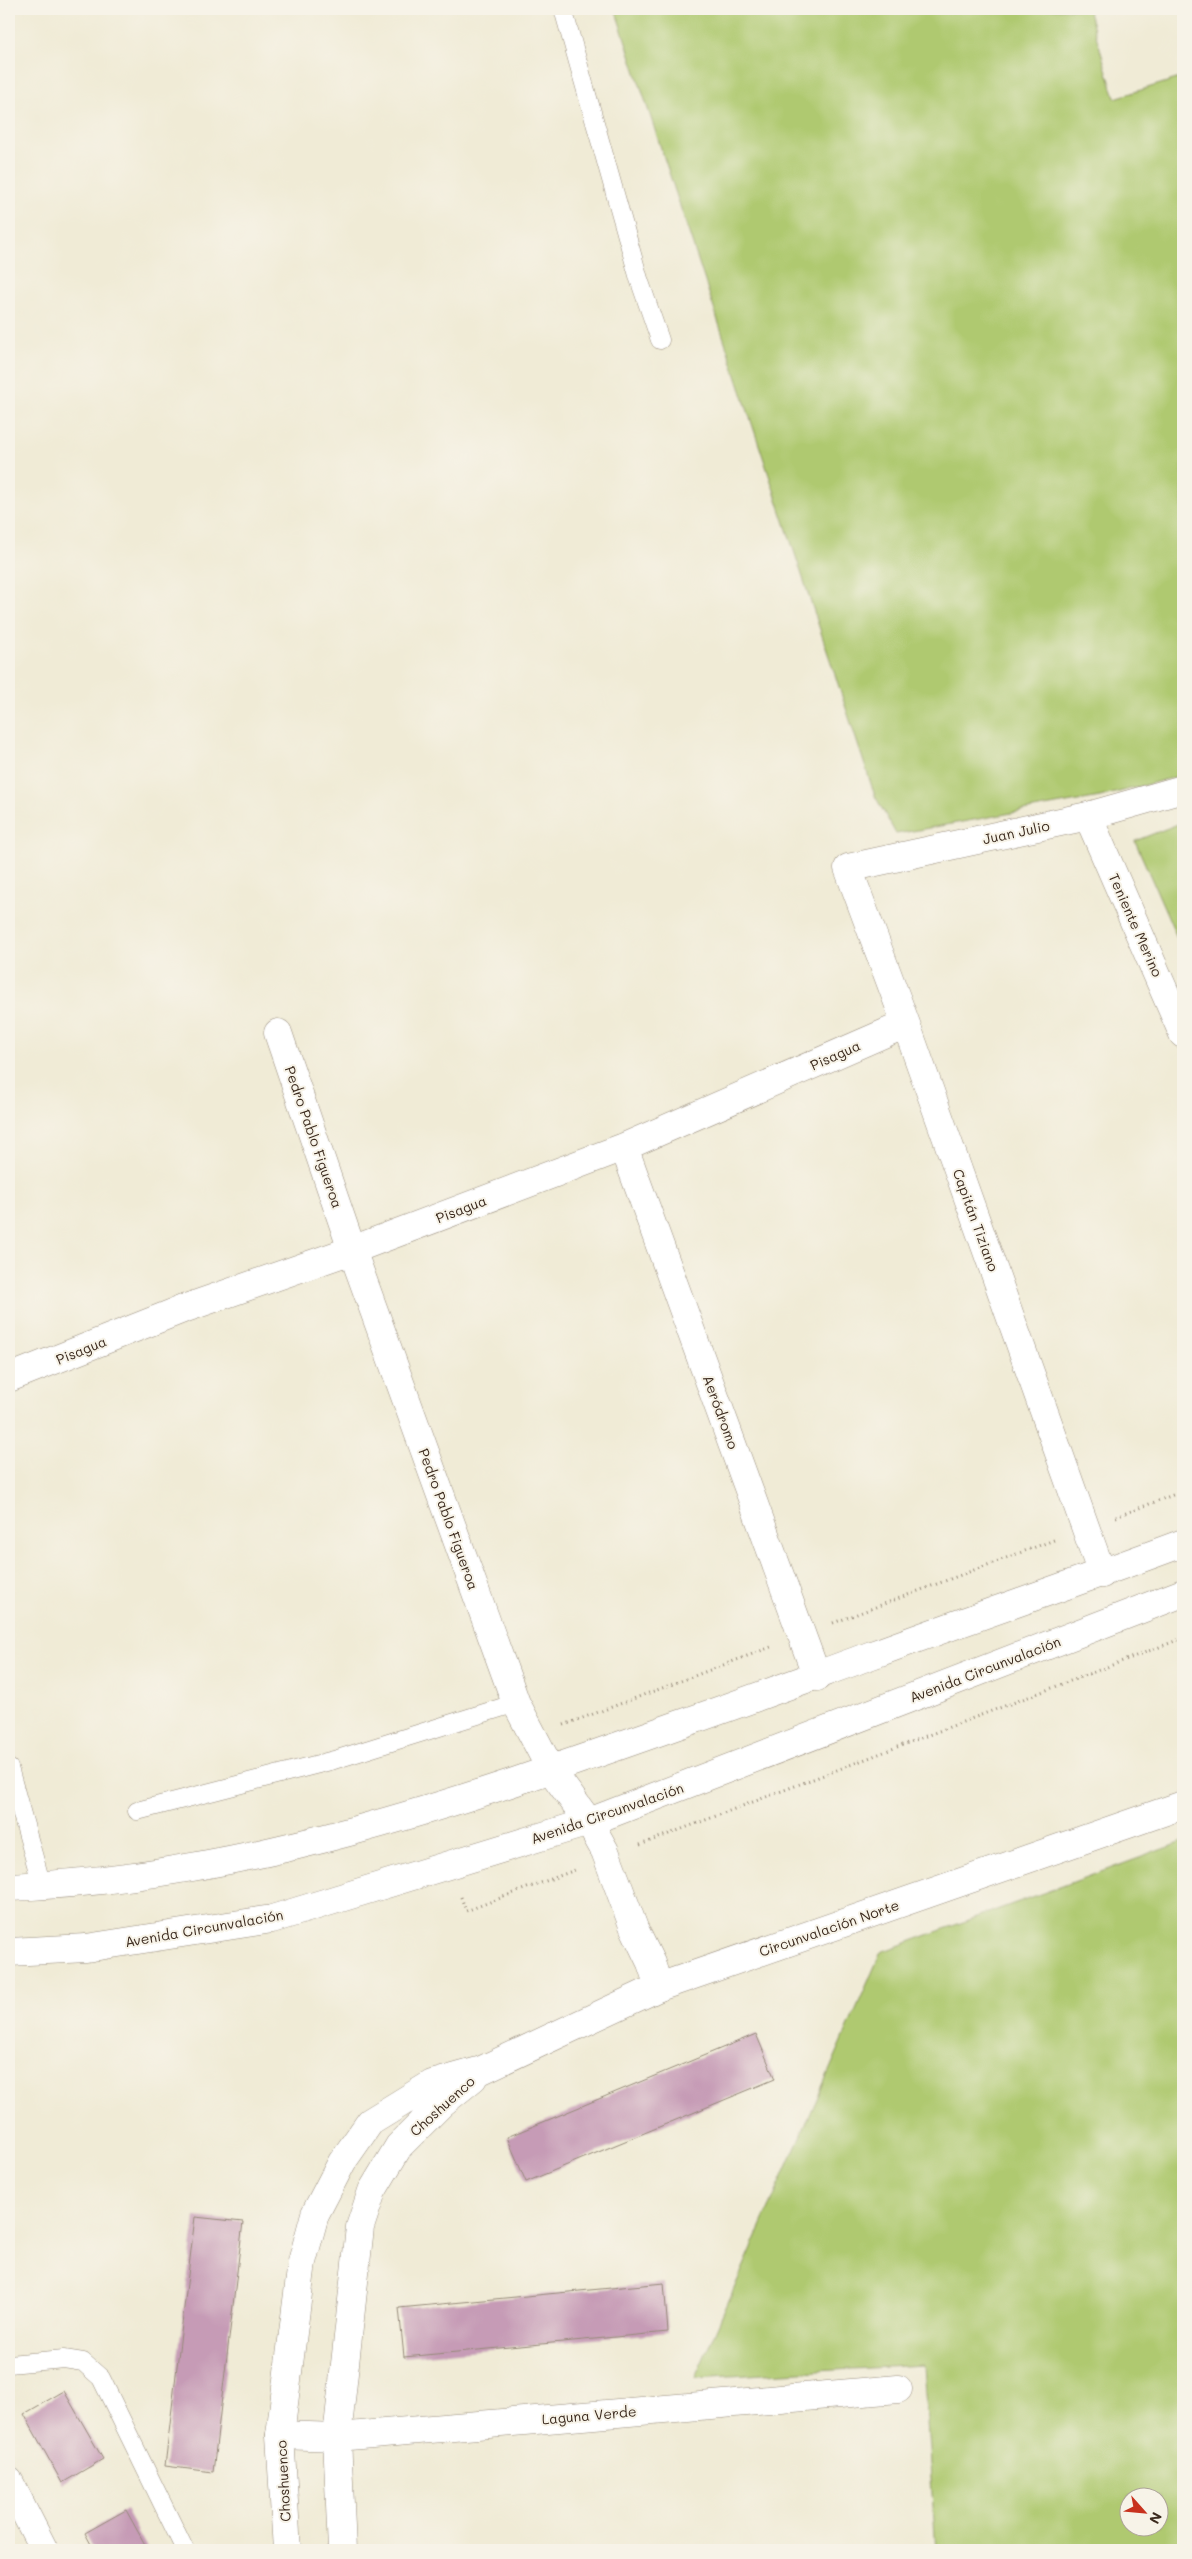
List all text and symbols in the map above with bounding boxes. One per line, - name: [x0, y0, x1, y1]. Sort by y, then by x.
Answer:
- street label: Juan Julio: [981, 816, 1051, 848]
- street label: Teniente Merino: [1105, 870, 1167, 980]
- street label: Pisagua: [807, 1036, 863, 1074]
- street label: Pedro Pablo Figueroa: [281, 1063, 347, 1211]
- street label: Capitán Tiziano: [949, 1166, 1003, 1274]
- street label: Pisagua: [433, 1191, 489, 1227]
- street label: Pisagua: [53, 1331, 109, 1369]
- street label: Aeródromo: [699, 1372, 743, 1452]
- street label: Pedro Pablo Figueroa: [415, 1446, 483, 1592]
- street label: Avenida Circunvalación: [907, 1631, 1063, 1707]
- street label: Avenida Circunvalación: [528, 1778, 686, 1848]
- street label: Circunvalación Norte: [756, 1895, 902, 1961]
- street label: Avenida Circunvalación: [123, 1905, 285, 1951]
- street label: Choshuenco: [405, 2072, 479, 2140]
- street label: Laguna Verde: [541, 2401, 637, 2429]
- street label: Choshuenco: [271, 2440, 295, 2522]
- north arrow: [1120, 2486, 1170, 2536]
- text: N: [1145, 2509, 1167, 2527]

